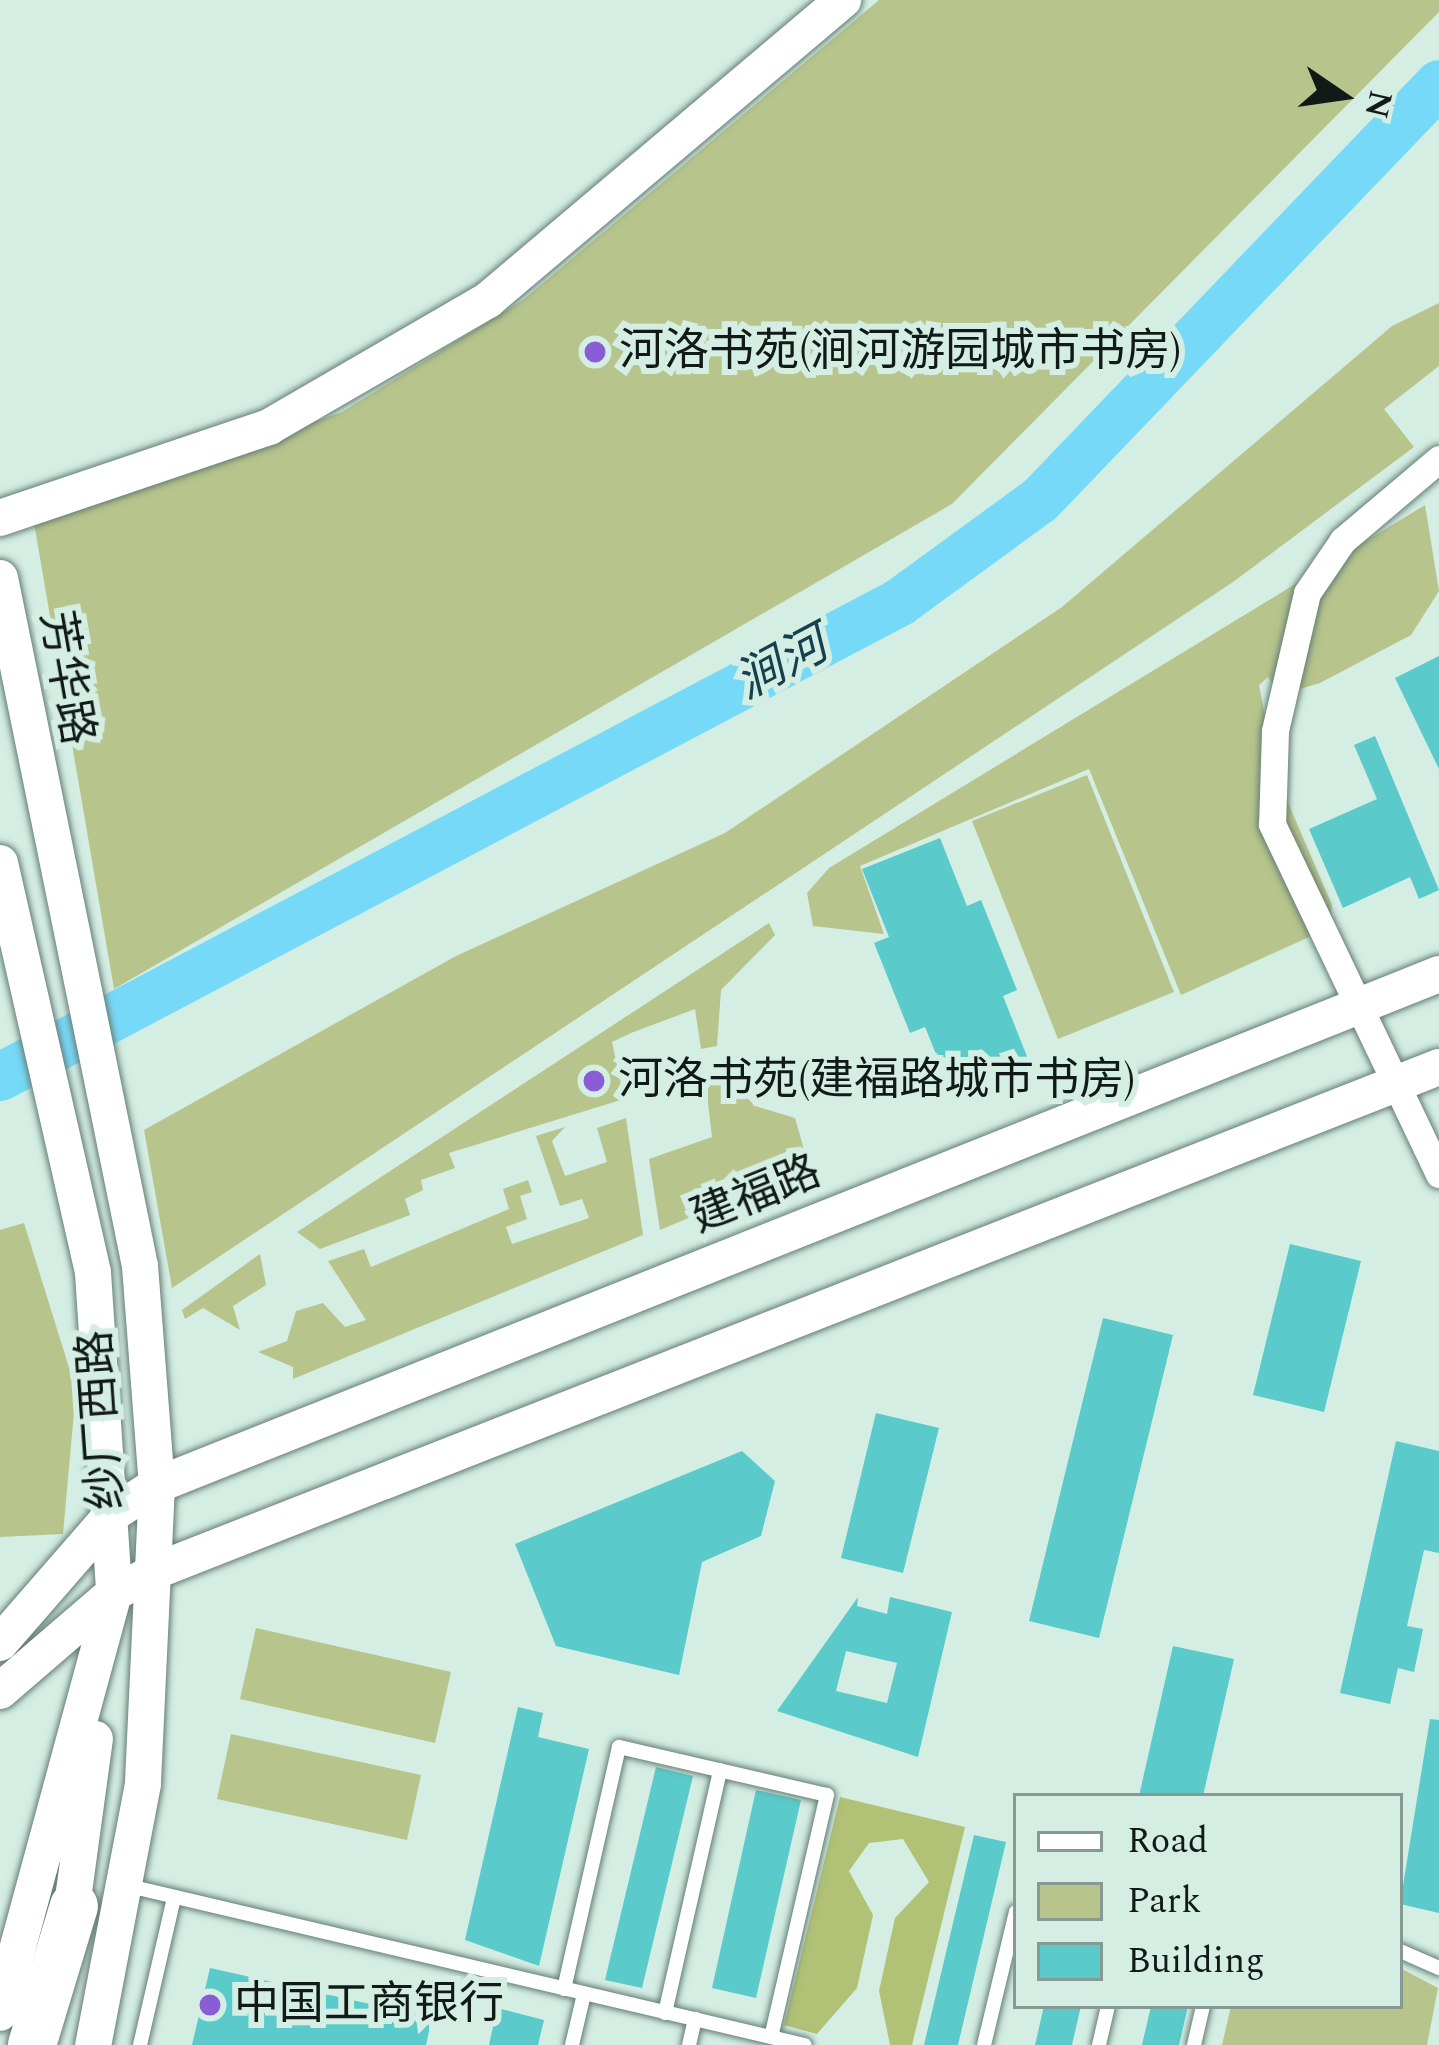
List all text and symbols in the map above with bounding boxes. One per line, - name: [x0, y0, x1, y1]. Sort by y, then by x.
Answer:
- north arrow: [1283, 36, 1403, 156]
- text: N: [1351, 85, 1405, 123]
- place label: 河洛书苑(涧河游园城市书房): [619, 325, 1181, 379]
- marker: 河洛书苑(涧河游园城市书房): [582, 339, 608, 365]
- street label: 芳华路: [28, 607, 104, 749]
- water label: 涧河: [726, 616, 838, 712]
- place label: 河洛书苑(建福路城市书房): [618, 1054, 1135, 1108]
- marker: 河洛书苑(建福路城市书房): [581, 1068, 607, 1094]
- street label: 建福路: [683, 1145, 829, 1245]
- street label: 纱厂西路: [69, 1328, 135, 1512]
- legend: [1013, 1793, 1403, 2009]
- text: Road: [1127, 1814, 1208, 1869]
- text: Park: [1127, 1874, 1201, 1929]
- text: Building: [1127, 1934, 1265, 1989]
- place label: 中国工商银行: [234, 1978, 504, 2032]
- marker: 中国工商银行: [197, 1992, 223, 2018]

